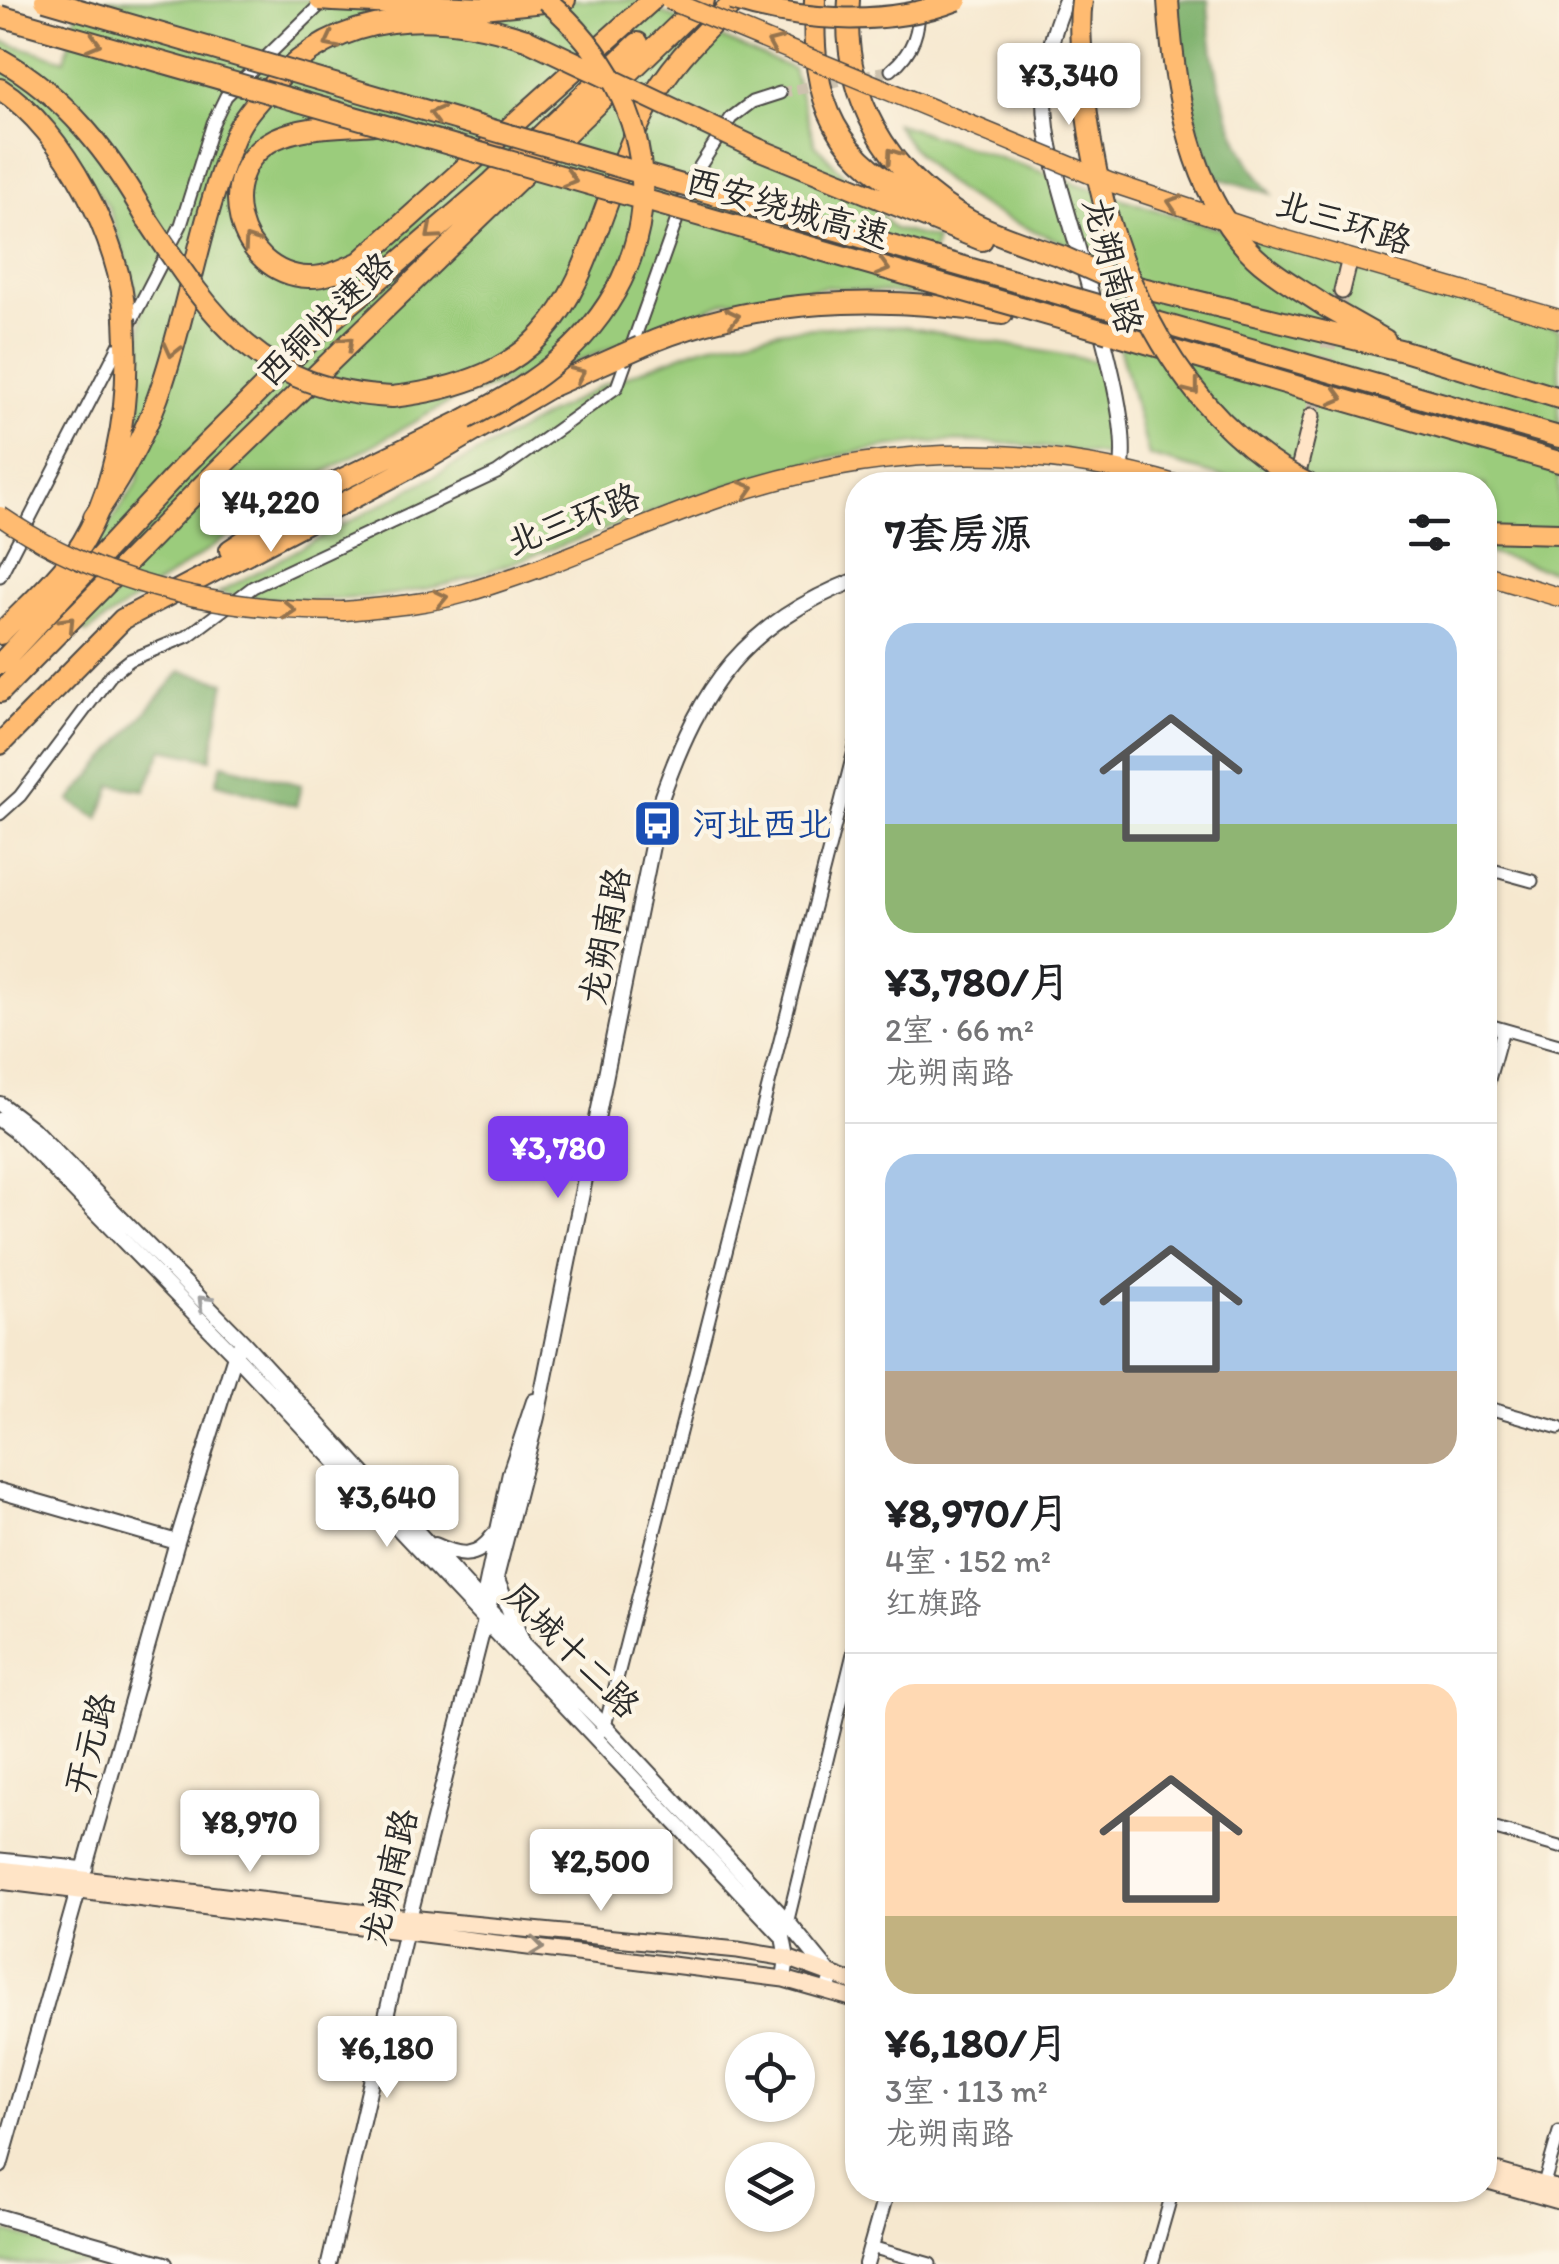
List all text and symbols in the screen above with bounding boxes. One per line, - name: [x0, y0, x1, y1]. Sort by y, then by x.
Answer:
- one-way arrow: [323, 30, 341, 49]
- one-way arrow: [85, 31, 102, 52]
- one-way arrow: [766, 36, 784, 56]
- pin: ¥3,340: [988, 43, 1150, 128]
- text: ¥3,340: [1019, 56, 1119, 94]
- one-way arrow: [428, 105, 445, 126]
- one-way arrow: [887, 148, 905, 166]
- street label: 西安绕城高速: [681, 159, 895, 257]
- one-way arrow: [561, 168, 579, 189]
- street label: 北三环路: [1271, 181, 1417, 263]
- street label: 龙朔南路: [1075, 192, 1151, 338]
- one-way arrow: [1166, 194, 1183, 214]
- one-way arrow: [425, 222, 444, 240]
- one-way arrow: [244, 235, 263, 253]
- street label: 西铜快速路: [247, 243, 403, 395]
- one-way arrow: [874, 257, 891, 278]
- one-way arrow: [724, 308, 741, 329]
- one-way arrow: [336, 337, 354, 355]
- one-way arrow: [162, 340, 183, 358]
- one-way arrow: [568, 366, 586, 386]
- one-way arrow: [1182, 377, 1199, 395]
- one-way arrow: [1327, 386, 1345, 407]
- pin: ¥4,220: [190, 470, 352, 555]
- street label: 北三环路: [500, 474, 646, 564]
- one-way arrow: [738, 481, 755, 501]
- text: ¥4,220: [222, 483, 320, 521]
- icon: filters: [1402, 505, 1457, 560]
- text: 7套房源: [885, 508, 1032, 559]
- one-way arrow: [432, 589, 449, 610]
- one-way arrow: [281, 599, 297, 620]
- one-way arrow: [57, 616, 75, 634]
- icon: home: [1081, 688, 1261, 868]
- bus stop icon: 河址西北: [631, 798, 683, 850]
- place label: 河址西北: [692, 803, 832, 845]
- street label: 龙朔南路: [571, 863, 639, 1009]
- text: ¥3,780/月: [885, 956, 1071, 1007]
- text: 2室 · 66 m²: [885, 1011, 1034, 1049]
- text: 龙朔南路: [885, 1053, 1013, 1091]
- pin: ¥3,780: [477, 1116, 639, 1201]
- text: ¥3,780: [510, 1129, 606, 1167]
- icon: home: [1081, 1219, 1261, 1399]
- one-way arrow: [197, 1296, 215, 1314]
- pin: ¥3,640: [306, 1465, 468, 1550]
- text: ¥3,640: [338, 1478, 436, 1516]
- text: ¥8,970/月: [885, 1487, 1070, 1538]
- text: 4室 · 152 m²: [885, 1542, 1051, 1580]
- street label: 凤城十二路: [495, 1573, 649, 1727]
- text: 红旗路: [885, 1584, 981, 1622]
- street label: 开元路: [56, 1688, 124, 1800]
- icon: home: [1081, 1749, 1261, 1929]
- pin: ¥8,970: [169, 1790, 331, 1875]
- text: ¥8,970: [202, 1803, 298, 1841]
- street label: 龙朔南路: [352, 1804, 426, 1950]
- pin: ¥2,500: [520, 1829, 682, 1914]
- text: ¥2,500: [552, 1842, 650, 1880]
- one-way arrow: [529, 1936, 545, 1957]
- pin: ¥6,180: [306, 2016, 468, 2101]
- text: ¥6,180/月: [885, 2017, 1069, 2068]
- text: ¥6,180: [340, 2029, 434, 2067]
- map controls: [725, 2032, 815, 2232]
- button: locate: [725, 2032, 815, 2122]
- text: 3室 · 113 m²: [885, 2072, 1048, 2110]
- text: 龙朔南路: [885, 2114, 1013, 2152]
- button: layers: [725, 2142, 815, 2232]

